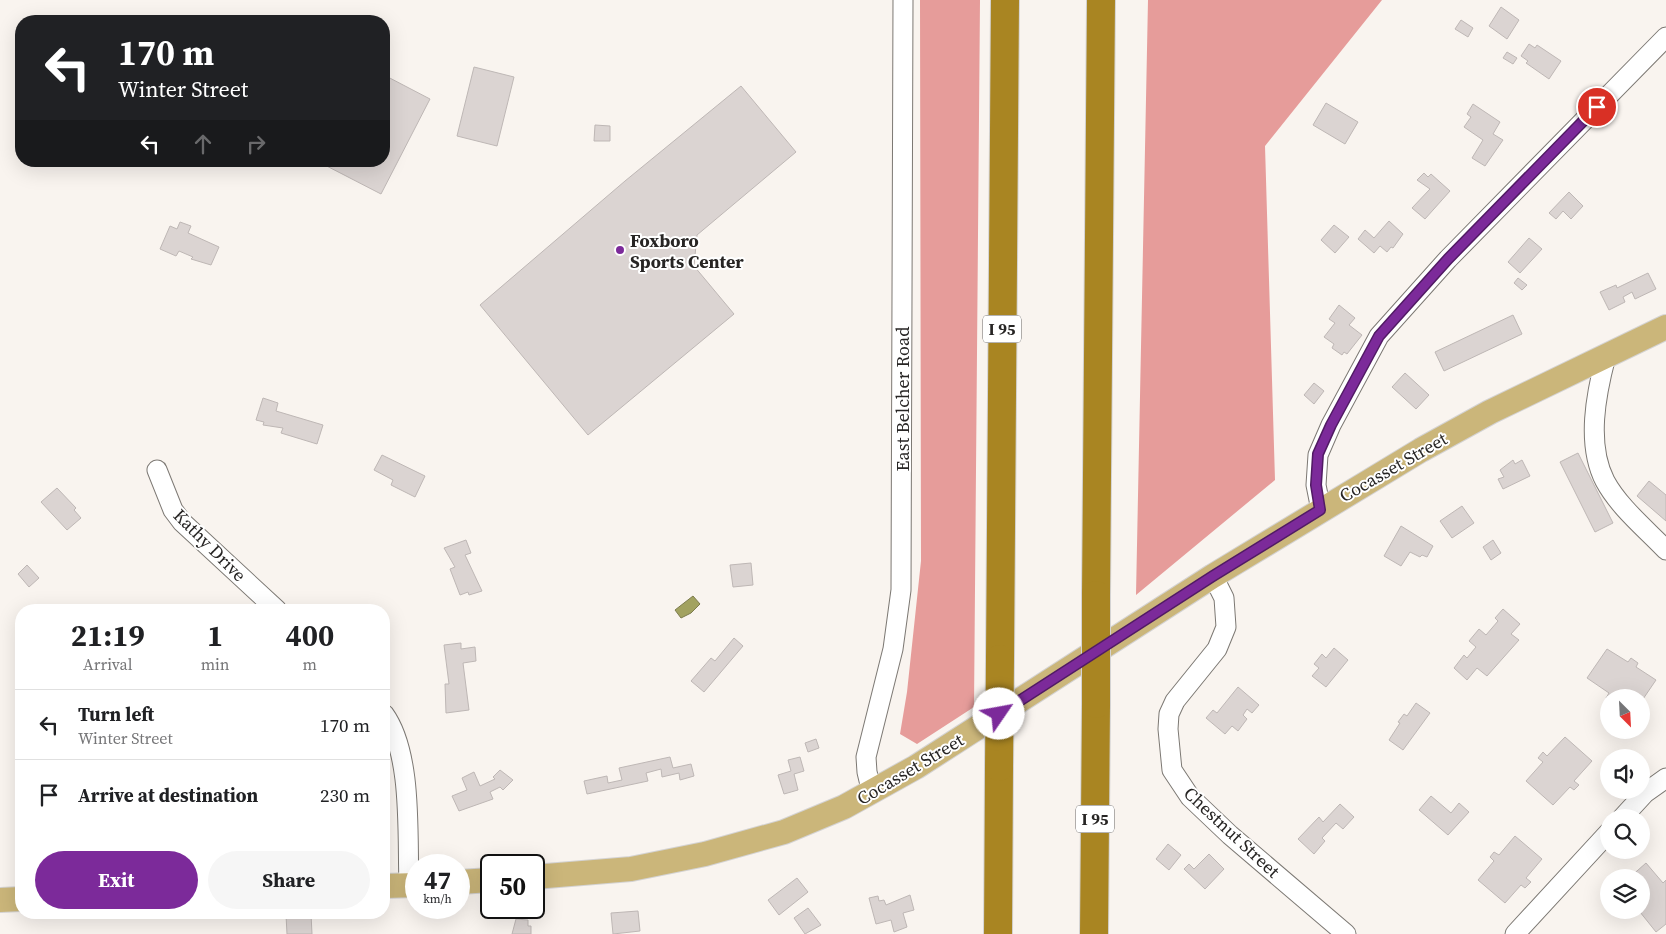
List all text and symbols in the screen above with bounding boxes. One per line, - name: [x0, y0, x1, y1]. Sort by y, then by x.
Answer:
- text: 170 m: [118, 29, 214, 77]
- icon: left: [35, 35, 100, 100]
- text: Winter Street: [118, 74, 248, 104]
- pin: [1576, 86, 1618, 128]
- icon: arrive: [1583, 93, 1611, 121]
- icon: left: [136, 130, 164, 158]
- icon: ahead: [189, 130, 217, 158]
- icon: right: [242, 130, 270, 158]
- place label: Foxboro Sports Center: [630, 228, 744, 274]
- marker: Foxboro Sports Center: [614, 244, 626, 256]
- road number: I 95: [983, 316, 1021, 342]
- street label: East Belcher Road: [890, 327, 915, 471]
- street label: Cocasset Street: [1335, 426, 1452, 508]
- street label: Kathy Drive: [168, 503, 252, 587]
- text: 21:19: [71, 615, 145, 656]
- text: 1: [207, 615, 223, 656]
- text: 400: [285, 615, 334, 656]
- text: Arrival: [83, 653, 133, 675]
- text: min: [201, 653, 230, 675]
- text: m: [303, 653, 317, 675]
- position arrow: [972, 687, 1024, 739]
- north arrow: [1600, 689, 1650, 739]
- map controls: [1600, 689, 1650, 919]
- text: Turn left: [78, 701, 154, 727]
- icon: left: [35, 711, 63, 739]
- text: 170 m: [320, 712, 370, 738]
- text: Winter Street: [78, 727, 173, 749]
- street label: Cocasset Street: [852, 727, 968, 811]
- button: sound: [1600, 749, 1650, 799]
- icon: arrive: [35, 781, 63, 809]
- street label: Chestnut Street: [1179, 781, 1286, 883]
- text: Arrive at destination: [78, 782, 258, 808]
- text: 230 m: [320, 782, 370, 808]
- road number: I 95: [1076, 806, 1114, 832]
- button: search: [1600, 809, 1650, 859]
- button: Exit: [35, 851, 198, 909]
- button: Share: [208, 851, 370, 909]
- speed limit sign: 50: [480, 854, 545, 919]
- text: 47: [424, 863, 451, 897]
- button: layers: [1600, 869, 1650, 919]
- text: km/h: [423, 891, 452, 907]

